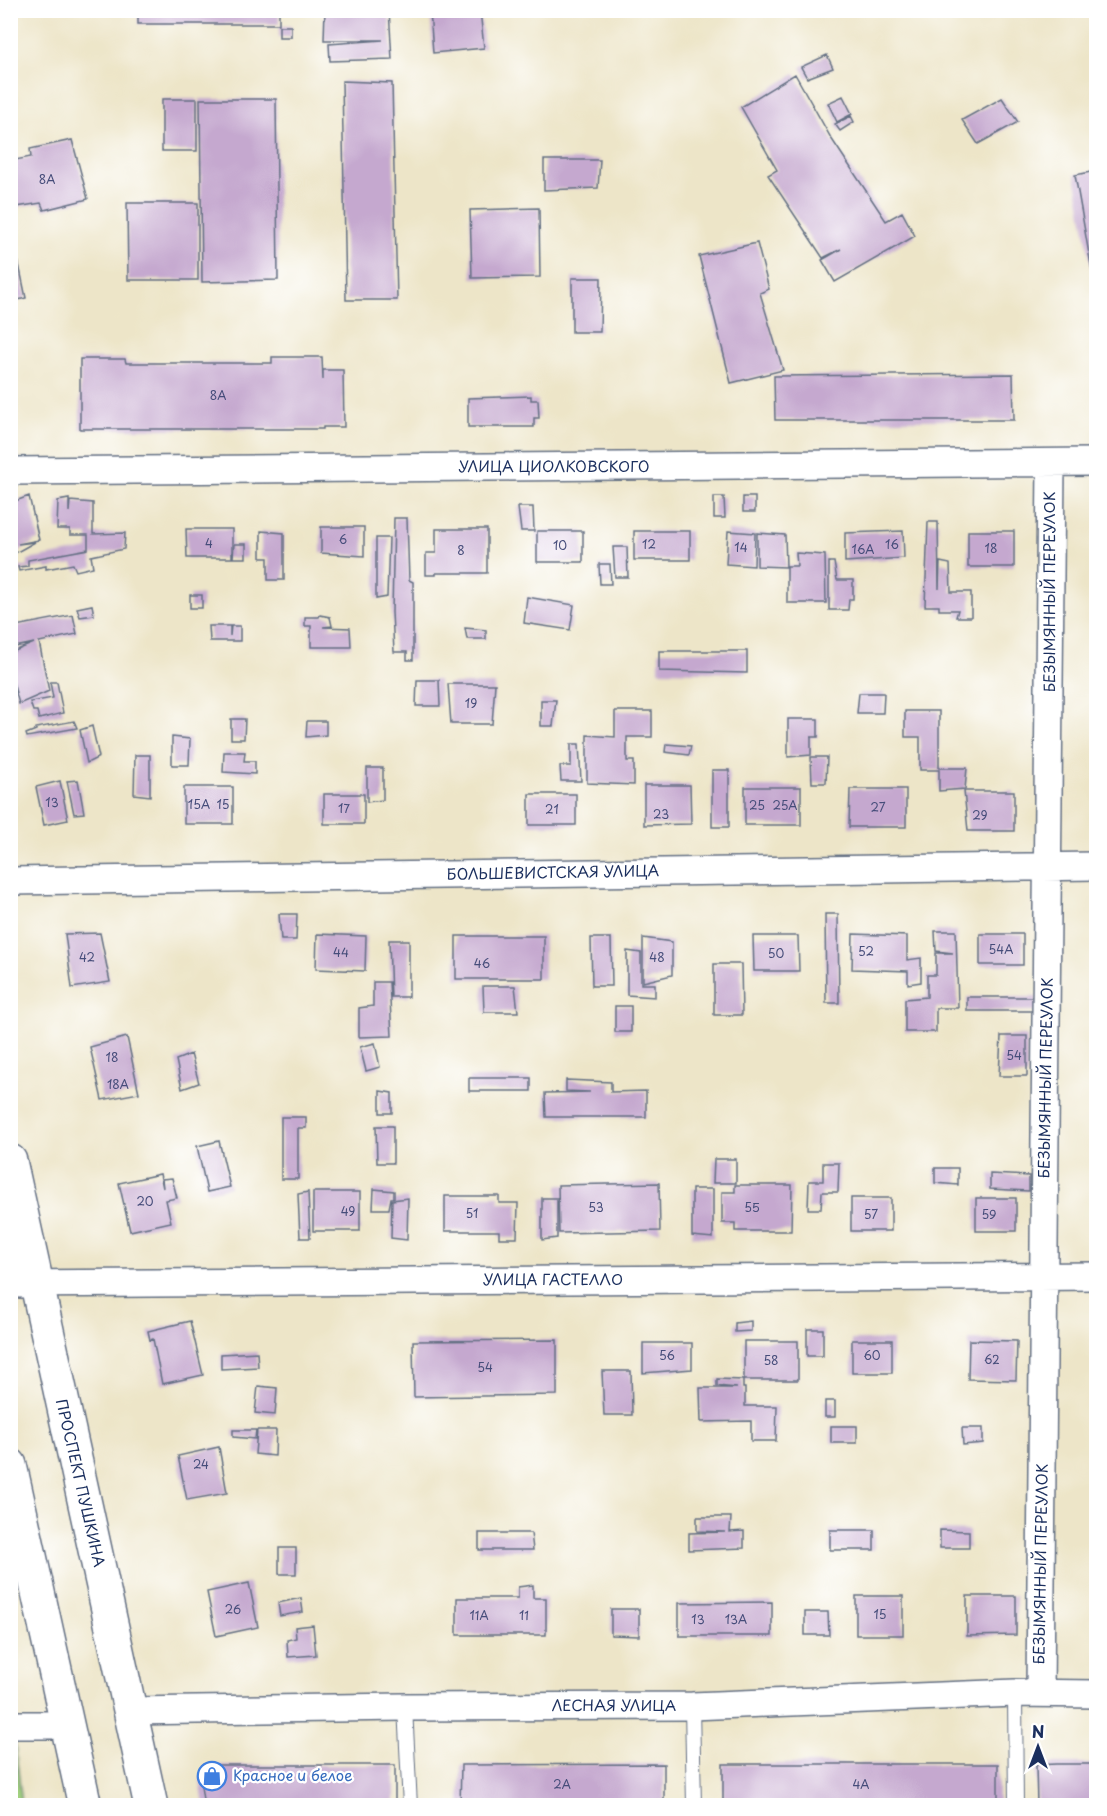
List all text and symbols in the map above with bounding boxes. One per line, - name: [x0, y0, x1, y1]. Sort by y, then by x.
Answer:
- house number: 8А: [39, 170, 55, 188]
- house number: 8А: [210, 386, 226, 404]
- street label: УЛИЦА ЦИОЛКОВСКОГО: [458, 454, 650, 477]
- street label: БЕЗЫМЯННЫЙ ПЕРЕУЛОК: [1037, 491, 1060, 692]
- house number: 6: [339, 530, 347, 548]
- house number: 4: [205, 534, 213, 552]
- house number: 12: [642, 535, 656, 553]
- house number: 16: [885, 535, 899, 553]
- house number: 10: [553, 536, 567, 554]
- house number: 14: [734, 538, 748, 556]
- house number: 18: [985, 539, 997, 557]
- house number: 16А: [852, 540, 875, 558]
- house number: 8: [457, 541, 465, 559]
- house number: 19: [465, 694, 477, 712]
- house number: 13: [45, 793, 59, 811]
- house number: 15А: [188, 795, 210, 813]
- house number: 15: [216, 795, 230, 813]
- house number: 25: [749, 796, 765, 814]
- house number: 25А: [772, 796, 798, 814]
- house number: 27: [871, 798, 886, 816]
- house number: 17: [338, 799, 350, 817]
- house number: 21: [545, 800, 559, 818]
- house number: 23: [653, 805, 669, 823]
- house number: 29: [972, 806, 988, 824]
- street label: БОЛЬШЕВИСТСКАЯ УЛИЦА: [447, 858, 659, 885]
- house number: 54А: [989, 940, 1013, 958]
- house number: 52: [858, 942, 874, 960]
- house number: 44: [333, 943, 349, 961]
- house number: 50: [768, 944, 784, 962]
- house number: 42: [79, 948, 95, 966]
- house number: 48: [649, 948, 665, 966]
- house number: 46: [474, 954, 490, 972]
- street label: БЕЗЫМЯННЫЙ ПЕРЕУЛОК: [1031, 977, 1058, 1178]
- house number: 54: [1006, 1046, 1022, 1064]
- house number: 18: [106, 1048, 118, 1066]
- house number: 18А: [107, 1075, 129, 1093]
- house number: 20: [136, 1192, 154, 1210]
- house number: 53: [588, 1198, 604, 1216]
- house number: 55: [744, 1198, 760, 1216]
- house number: 49: [341, 1202, 355, 1220]
- house number: 51: [466, 1204, 478, 1222]
- house number: 57: [864, 1205, 878, 1223]
- house number: 59: [982, 1205, 996, 1223]
- street label: УЛИЦА ГАСТЕЛЛО: [483, 1267, 623, 1290]
- house number: 56: [659, 1346, 675, 1364]
- house number: 60: [863, 1346, 881, 1364]
- house number: 62: [984, 1350, 1000, 1368]
- house number: 58: [763, 1351, 779, 1369]
- house number: 54: [477, 1358, 493, 1376]
- street label: ПРОСПЕКТ ПУШКИНА: [51, 1396, 112, 1569]
- house number: 24: [193, 1455, 209, 1473]
- street label: БЕЗЫМЯННЫЙ ПЕРЕУЛОК: [1026, 1463, 1053, 1664]
- house number: 26: [225, 1600, 241, 1618]
- house number: 15: [873, 1605, 887, 1623]
- house number: 11А: [469, 1606, 489, 1624]
- house number: 11: [519, 1606, 529, 1624]
- house number: 13: [691, 1610, 705, 1628]
- house number: 13А: [725, 1610, 747, 1628]
- street label: ЛЕСНАЯ УЛИЦА: [552, 1693, 676, 1716]
- north arrow: [1008, 1717, 1068, 1777]
- text: N: [1032, 1719, 1044, 1743]
- shop icon: Красное и белое: [196, 1760, 228, 1792]
- place label: Красное и белое: [233, 1763, 353, 1786]
- house number: 2А: [553, 1775, 571, 1793]
- house number: 4А: [852, 1775, 870, 1793]

